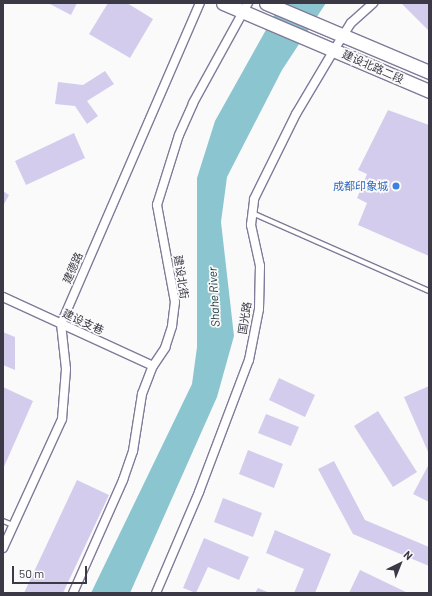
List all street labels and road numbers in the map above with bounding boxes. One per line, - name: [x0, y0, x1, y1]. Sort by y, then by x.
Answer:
- street label: 建设北路二段: [340, 48, 406, 86]
- street label: 建德路: [60, 250, 86, 286]
- street label: 建设北街: [171, 254, 191, 300]
- street label: 国光路: [236, 301, 254, 335]
- street label: 建设支巷: [60, 307, 106, 337]

